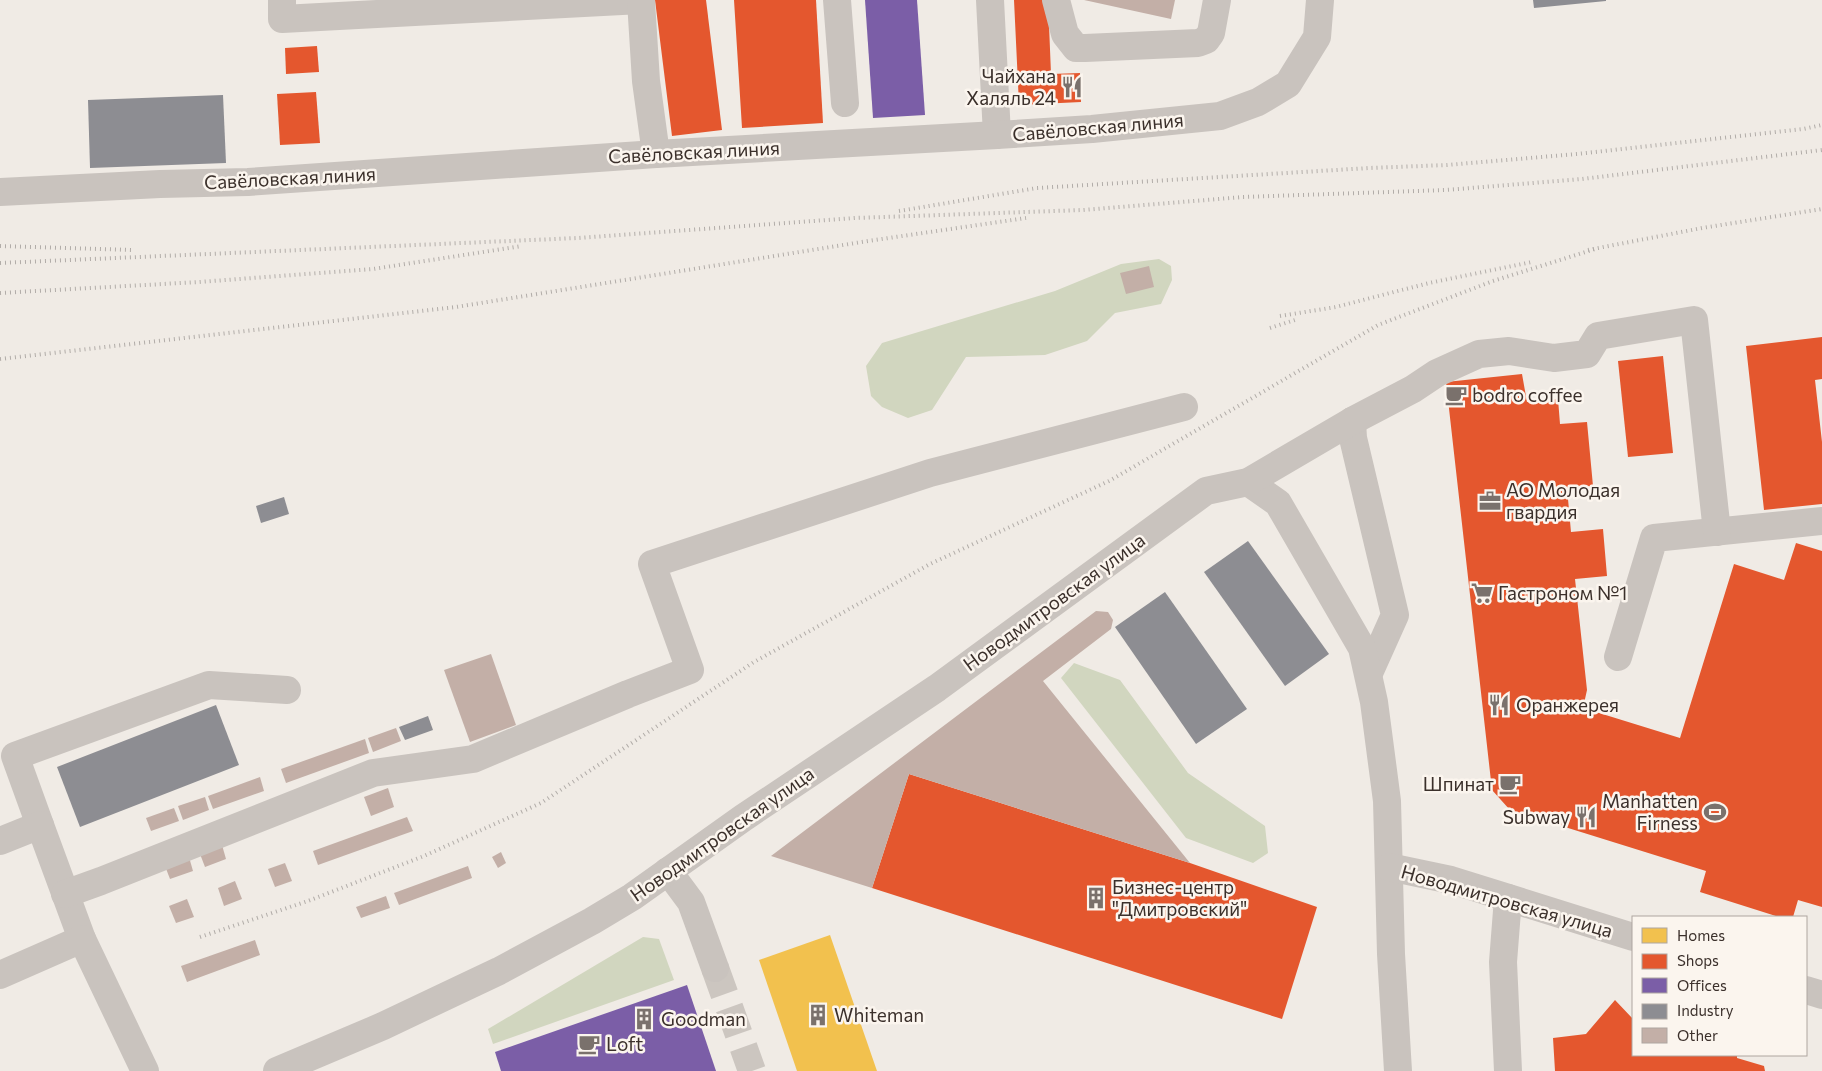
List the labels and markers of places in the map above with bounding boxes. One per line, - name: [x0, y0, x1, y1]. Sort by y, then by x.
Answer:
- place label: Чайхана Халяль 24: [966, 64, 1056, 109]
- restaurant icon: Чайхана Халяль 24: [1059, 74, 1085, 100]
- cafe icon: bodro coffee: [1443, 382, 1469, 408]
- place label: bodro coffee: [1472, 383, 1583, 406]
- place label: АО Молодая гвардия: [1506, 478, 1620, 523]
- office icon: АО Молодая гвардия: [1477, 488, 1503, 514]
- supermarket icon: Гастроном №1: [1469, 580, 1495, 606]
- place label: Гастроном №1: [1498, 581, 1627, 604]
- restaurant icon: Оранжерея: [1486, 692, 1512, 718]
- place label: Оранжерея: [1516, 693, 1619, 716]
- cafe icon: Шпинат: [1497, 771, 1523, 797]
- place label: Шпинат: [1423, 772, 1494, 795]
- place label: Manhatten Firness: [1602, 789, 1698, 834]
- sports icon: Manhatten Firness: [1702, 799, 1728, 825]
- restaurant icon: Subway: [1573, 804, 1599, 830]
- place label: Subway: [1503, 805, 1570, 828]
- place label: Бизнес-центр "Дмитровский": [1112, 875, 1247, 920]
- building icon: Бизнес-центр "Дмитровский": [1083, 885, 1109, 911]
- building icon: Whiteman: [805, 1002, 831, 1028]
- place label: Whiteman: [834, 1003, 924, 1026]
- building icon: Goodman: [631, 1006, 657, 1032]
- place label: Goodman: [661, 1007, 746, 1030]
- cafe icon: Loft: [576, 1031, 602, 1057]
- place label: Loft: [606, 1032, 644, 1055]

